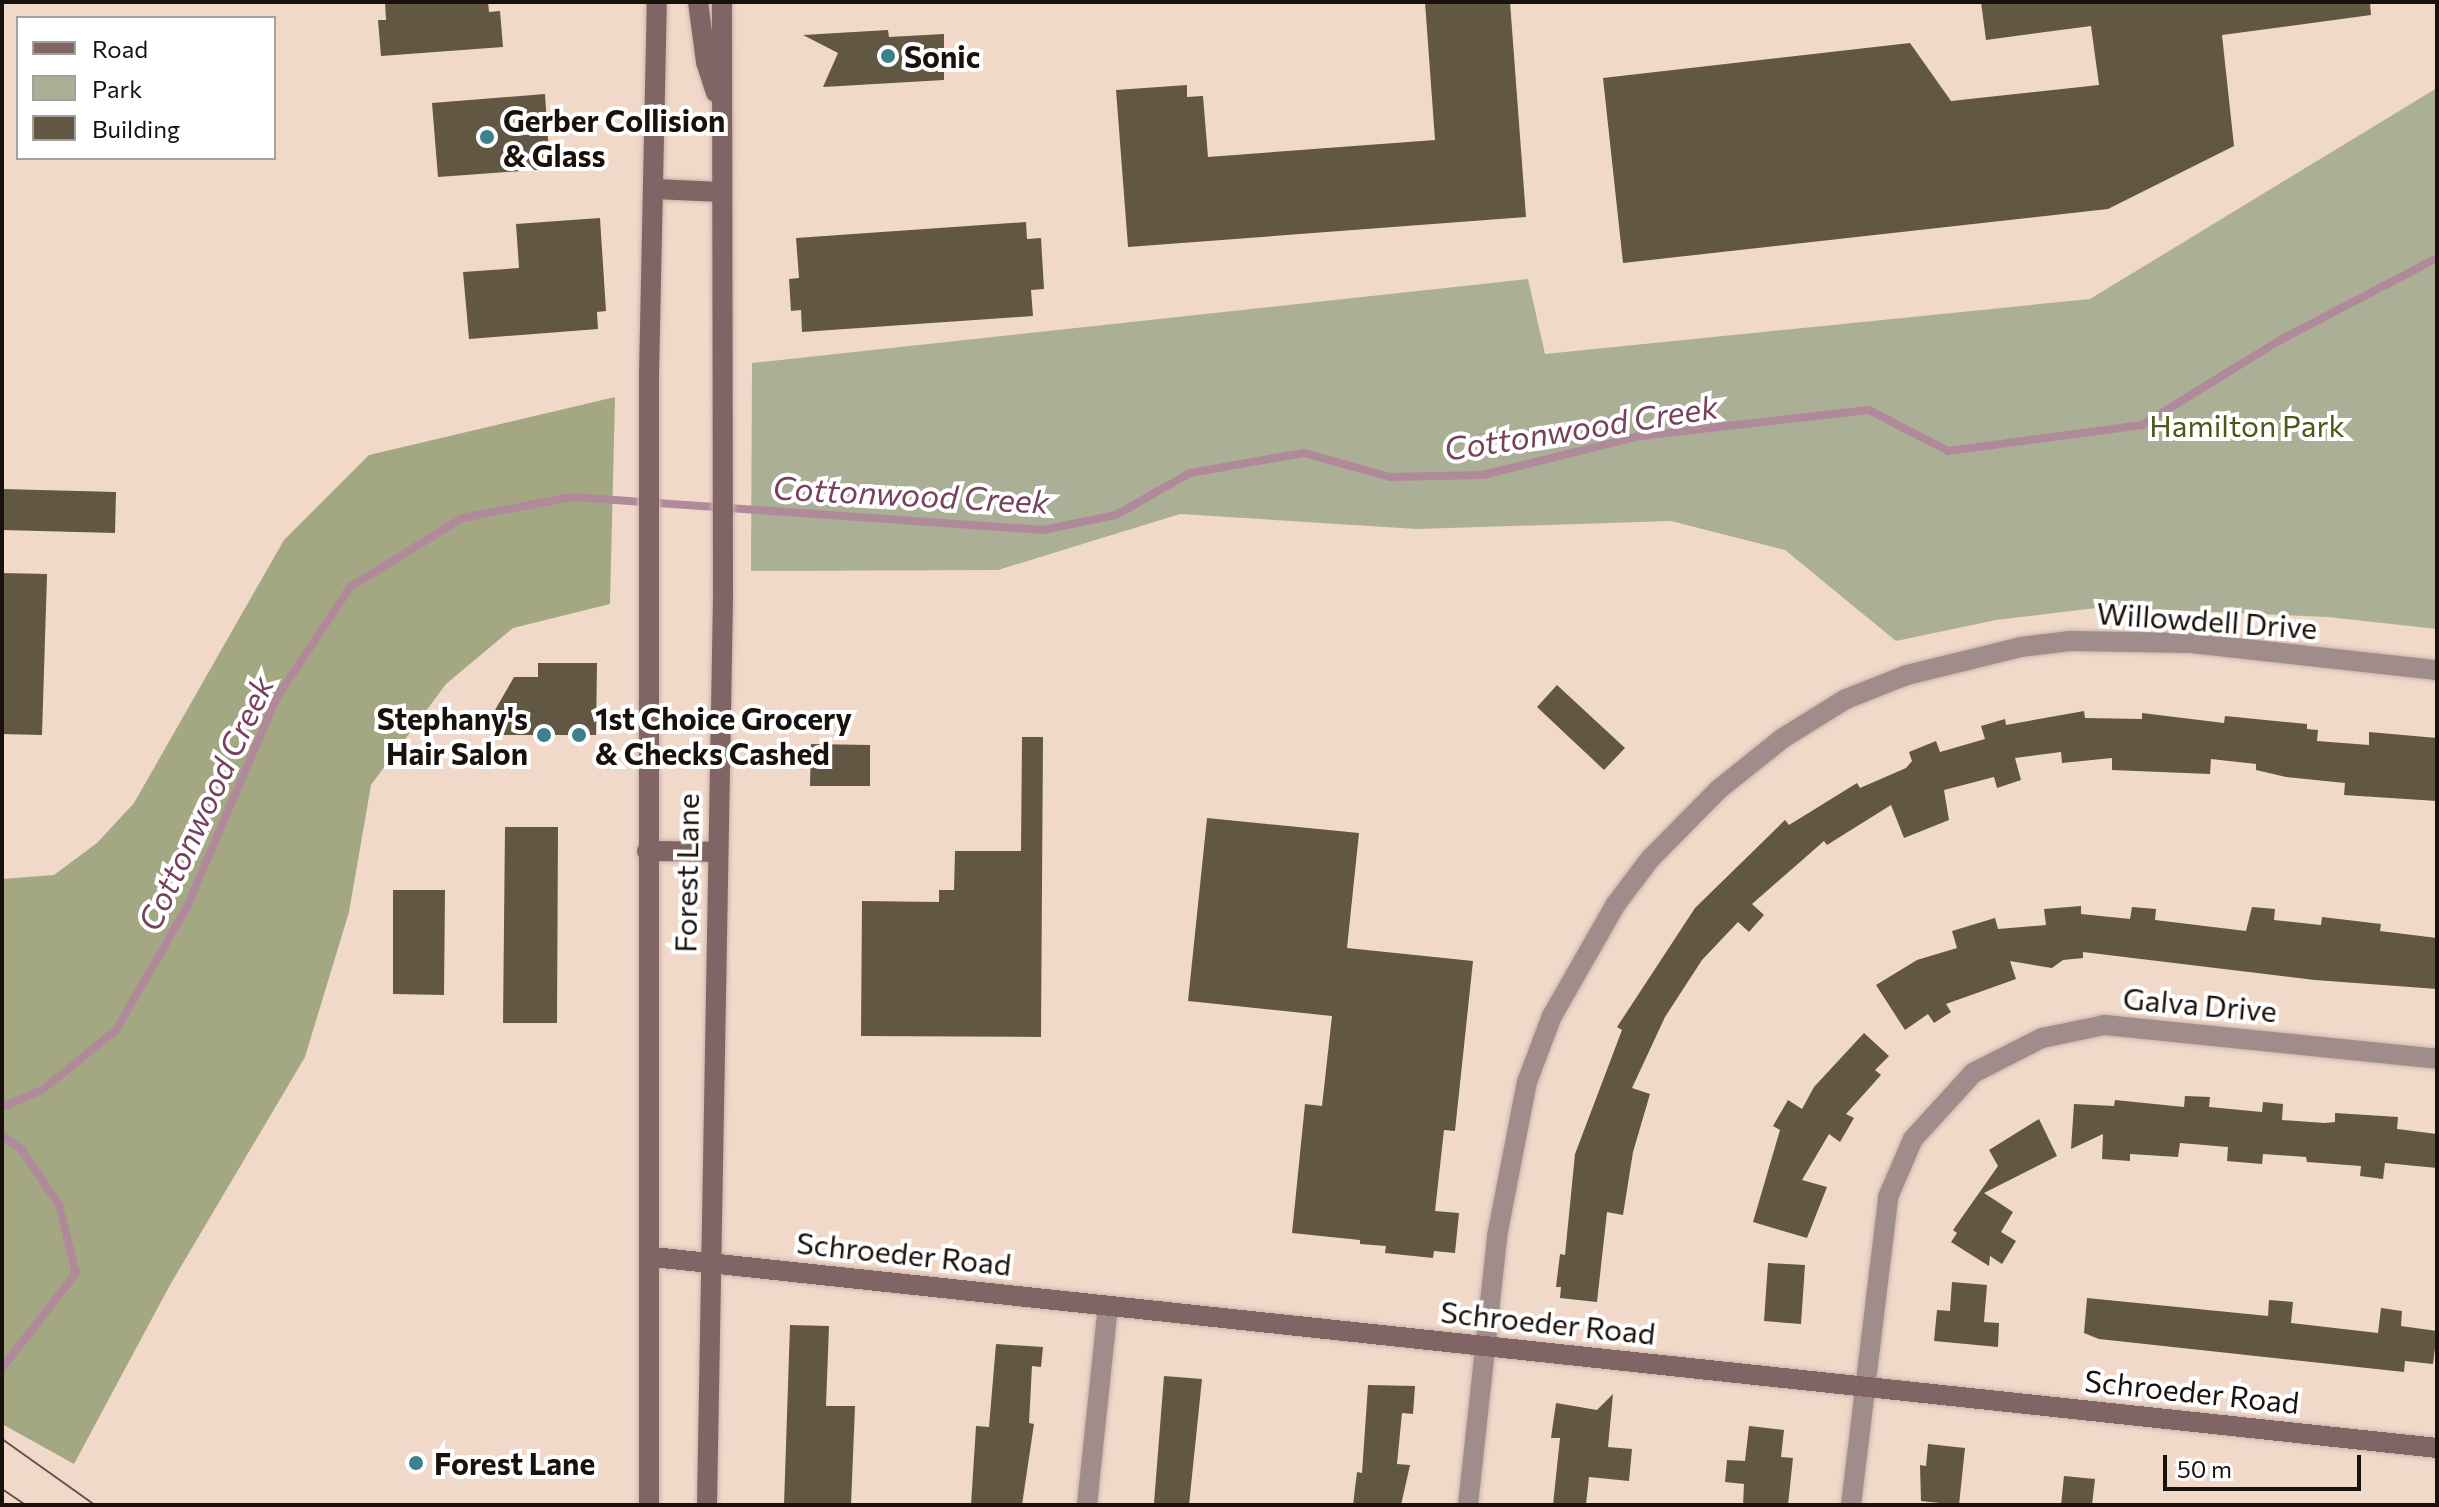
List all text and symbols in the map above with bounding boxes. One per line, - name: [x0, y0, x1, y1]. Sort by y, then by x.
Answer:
- legend: [16, 16, 276, 160]
- text: Road: [92, 34, 148, 63]
- place label: Sonic: [904, 38, 980, 74]
- marker: Sonic: [879, 47, 897, 65]
- text: Park: [92, 74, 142, 103]
- place label: Gerber Collision & Glass: [503, 102, 725, 172]
- text: Building: [92, 114, 180, 143]
- marker: Gerber Collision & Glass: [478, 128, 496, 146]
- water label: Cottonwood Creek: [1441, 386, 1721, 468]
- park label: Hamilton Park: [2149, 407, 2345, 443]
- water label: Cottonwood Creek: [772, 468, 1050, 520]
- street label: Willowdell Drive: [2095, 594, 2319, 646]
- water label: Cottonwood Creek: [129, 670, 281, 936]
- place label: Stephany's Hair Salon: [377, 700, 528, 770]
- place label: 1st Choice Grocery & Checks Cashed: [595, 700, 852, 770]
- marker: Stephany's Hair Salon: [535, 726, 553, 744]
- marker: 1st Choice Grocery & Checks Cashed: [570, 726, 588, 744]
- street label: Forest Lane: [667, 793, 705, 953]
- street label: Galva Drive: [2122, 979, 2278, 1029]
- street label: Schroeder Road: [795, 1224, 1013, 1282]
- street label: Schroeder Road: [1439, 1293, 1657, 1351]
- street label: Schroeder Road: [2083, 1362, 2301, 1420]
- scale bar: [2167, 1439, 2365, 1489]
- place label: Forest Lane: [434, 1445, 595, 1481]
- marker: Forest Lane: [405, 1452, 427, 1474]
- text: 50 m: [2177, 1454, 2232, 1483]

